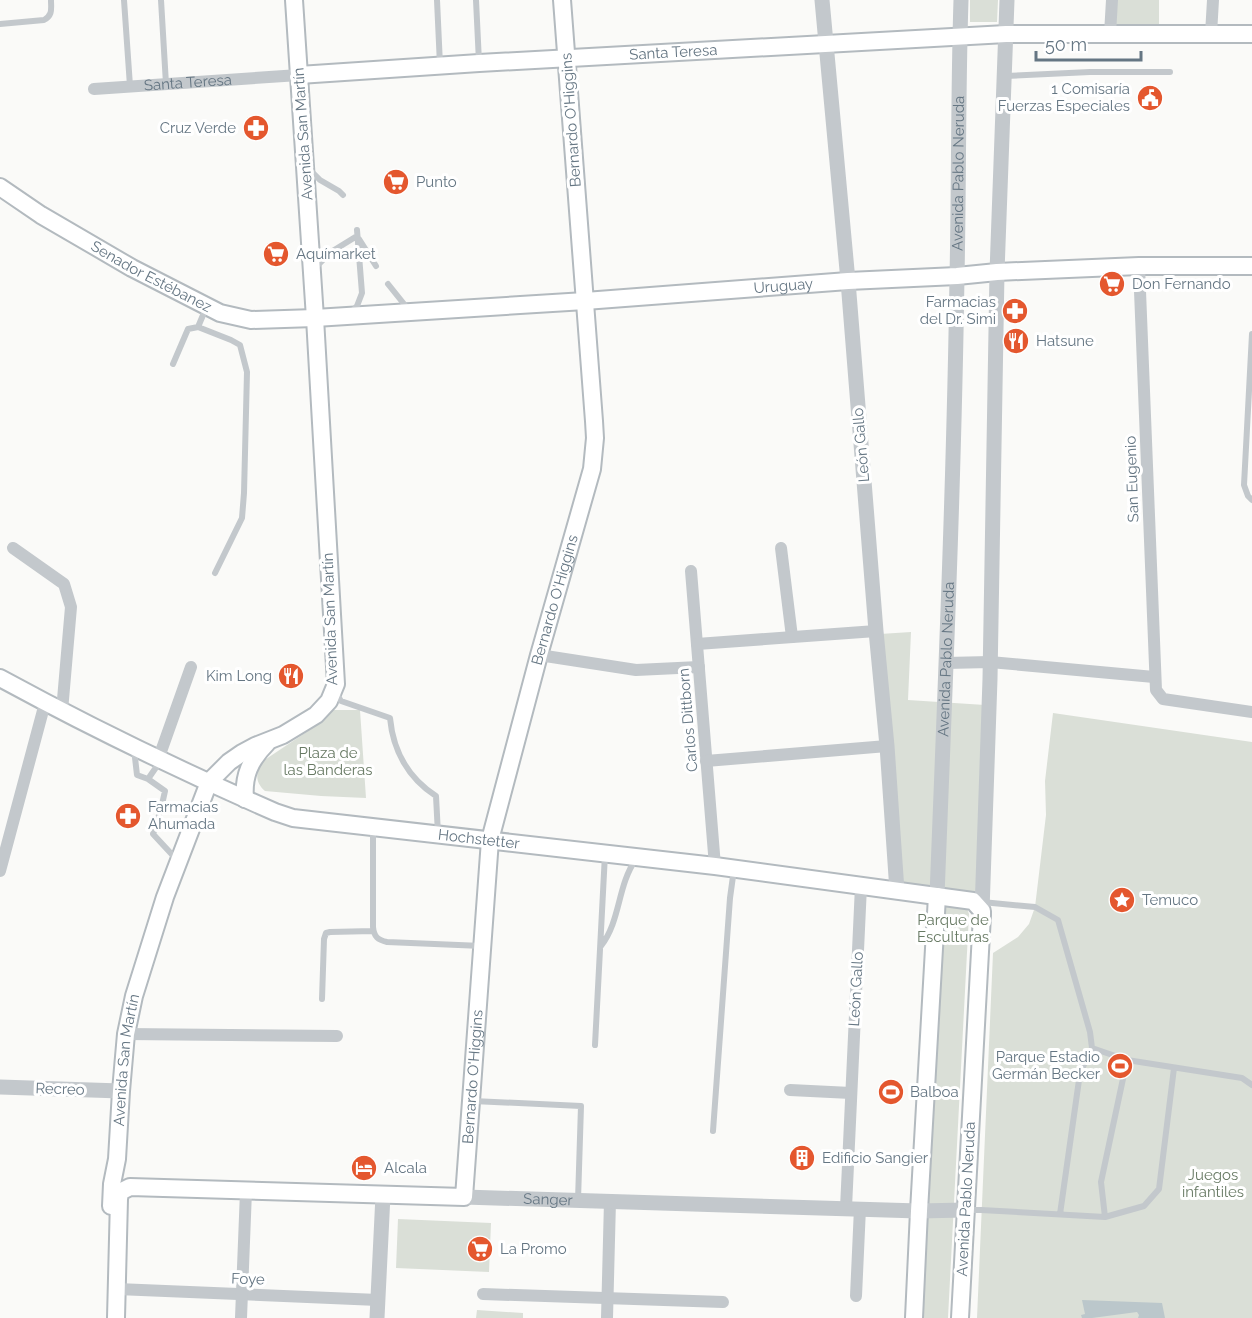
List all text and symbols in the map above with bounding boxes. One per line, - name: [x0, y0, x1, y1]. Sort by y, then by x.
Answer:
- scale bar: [1036, 24, 1141, 62]
- text: 50 m: [1045, 34, 1087, 55]
- street label: Santa Teresa: [629, 41, 718, 64]
- street label: Bernardo O'Higgins: [557, 52, 585, 188]
- street label: Avenida San Martín: [289, 67, 317, 201]
- street label: Santa Teresa: [143, 71, 232, 95]
- place label: 1 Comisaría Fuerzas Especiales: [998, 80, 1130, 115]
- public building icon: 1 Comisaría Fuerzas Especiales: [1135, 83, 1165, 113]
- street label: Avenida Pablo Neruda: [948, 96, 968, 251]
- pharmacy icon: Cruz Verde: [241, 113, 271, 143]
- place label: Cruz Verde: [160, 119, 236, 137]
- supermarket icon: Punto: [381, 167, 411, 197]
- place label: Punto: [416, 173, 457, 191]
- street label: Senador Estébanez: [88, 237, 215, 316]
- supermarket icon: Aquímarket: [261, 239, 291, 269]
- place label: Aquímarket: [296, 245, 376, 263]
- supermarket icon: Don Fernando: [1097, 269, 1127, 299]
- street label: Uruguay: [753, 275, 814, 297]
- place label: Don Fernando: [1132, 275, 1231, 293]
- place label: Farmacias del Dr. Simi: [920, 293, 996, 328]
- pharmacy icon: Farmacias del Dr. Simi: [1000, 296, 1030, 326]
- restaurant icon: Hatsune: [1001, 326, 1031, 356]
- place label: Hatsune: [1036, 332, 1094, 350]
- street label: León Gallo: [849, 407, 873, 483]
- street label: San Eugenio: [1121, 435, 1143, 523]
- street label: Bernardo O'Higgins: [528, 533, 582, 667]
- street label: Avenida San Martín: [319, 552, 341, 686]
- street label: Avenida Pablo Neruda: [934, 581, 958, 737]
- restaurant icon: Kim Long: [276, 661, 306, 691]
- place label: Kim Long: [206, 667, 272, 685]
- street label: Carlos Dittborn: [675, 667, 701, 773]
- park label: Plaza de las Banderas: [283, 744, 373, 779]
- place label: Farmacias Ahumada: [148, 798, 218, 833]
- pharmacy icon: Farmacias Ahumada: [113, 801, 143, 831]
- street label: Hochstetter: [437, 826, 521, 853]
- place icon: Temuco: [1107, 885, 1137, 915]
- place label: Temuco: [1142, 891, 1198, 909]
- park label: Parque de Esculturas: [917, 911, 989, 946]
- street label: León Gallo: [845, 951, 867, 1027]
- street label: Avenida San Martín: [110, 992, 143, 1127]
- street label: Bernardo O'Higgins: [459, 1009, 487, 1145]
- place label: Parque Estadio Germán Becker: [992, 1048, 1101, 1083]
- sports icon: Parque Estadio Germán Becker: [1105, 1051, 1135, 1081]
- sports icon: Balboa: [876, 1077, 906, 1107]
- street label: Recreo: [35, 1079, 85, 1099]
- place label: Balboa: [910, 1083, 959, 1101]
- street label: Avenida Pablo Neruda: [953, 1121, 979, 1277]
- building icon: Edificio Sangier: [787, 1143, 817, 1173]
- place label: Edificio Sangier: [822, 1149, 929, 1167]
- hotel icon: Alcala: [349, 1153, 379, 1183]
- place label: Alcala: [384, 1159, 427, 1177]
- park label: Juegos infantiles: [1182, 1166, 1244, 1201]
- street label: Sanger: [523, 1190, 574, 1209]
- supermarket icon: La Promo: [465, 1234, 495, 1264]
- place label: La Promo: [500, 1240, 567, 1258]
- street label: Foye: [231, 1269, 265, 1289]

